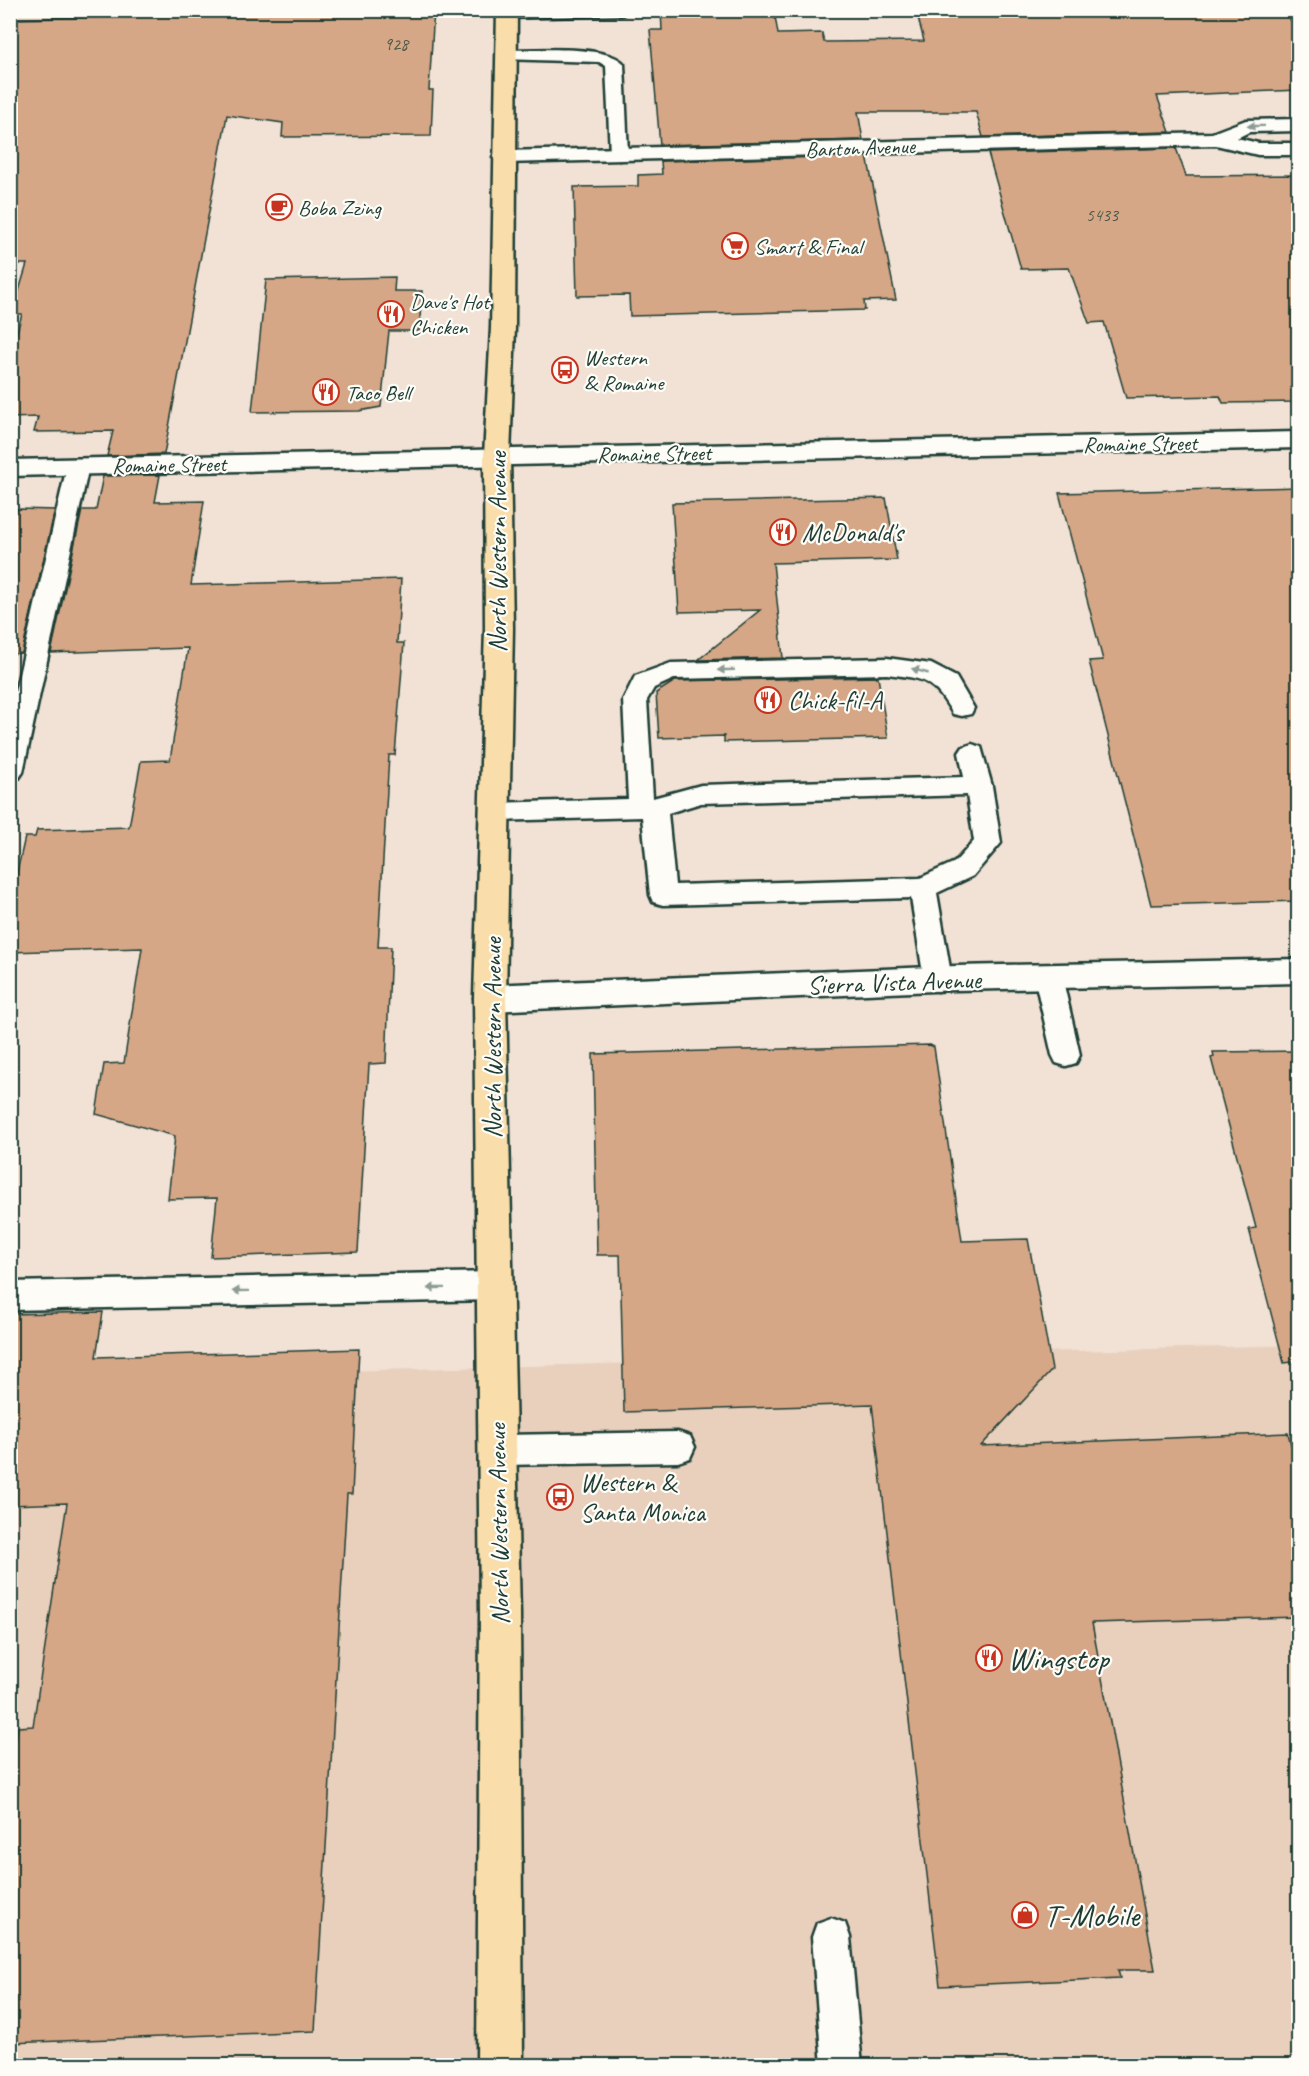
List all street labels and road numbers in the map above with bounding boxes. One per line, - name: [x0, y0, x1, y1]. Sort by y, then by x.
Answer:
- street label: Barton Avenue: [805, 132, 917, 164]
- street label: Romaine Street: [1083, 429, 1200, 459]
- street label: Romaine Street: [597, 439, 714, 469]
- street label: Romaine Street: [112, 450, 229, 480]
- street label: North Western Avenue: [481, 450, 514, 653]
- street label: North Western Avenue: [476, 936, 509, 1139]
- street label: Sierra Vista Avenue: [807, 963, 983, 1002]
- street label: North Western Avenue: [480, 1422, 517, 1625]

